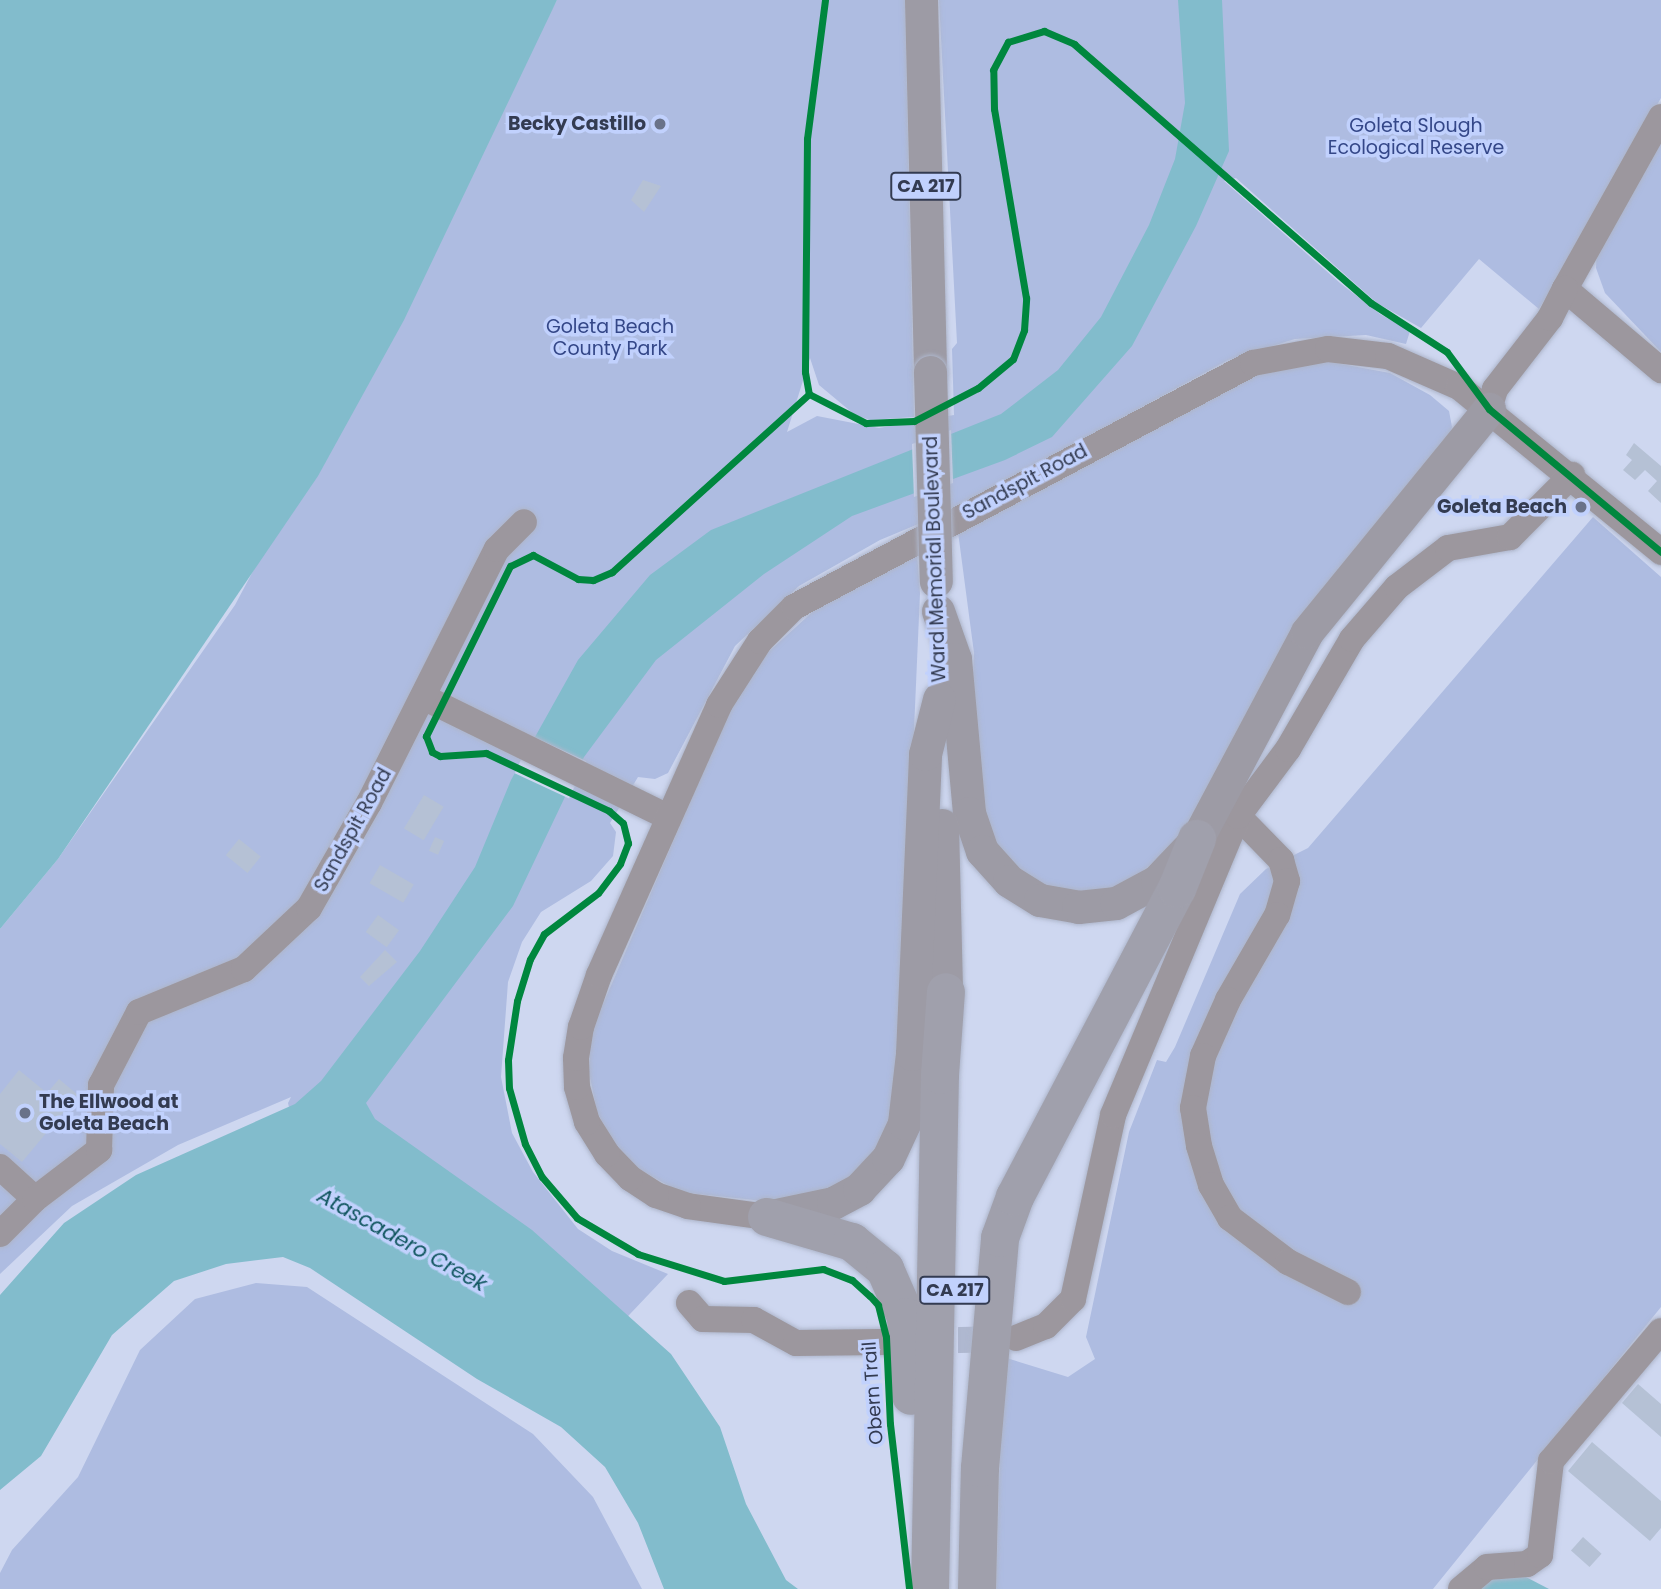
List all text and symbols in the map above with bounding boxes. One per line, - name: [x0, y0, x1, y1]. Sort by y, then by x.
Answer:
- place label: Becky Castillo: [508, 113, 646, 135]
- park label: Goleta Slough Ecological Reserve: [1328, 115, 1504, 159]
- marker: Becky Castillo: [652, 116, 668, 132]
- road number: CA 217: [889, 172, 963, 201]
- park label: Goleta Beach County Park: [546, 316, 674, 360]
- street label: Ward Memorial Boulevard: [919, 435, 951, 683]
- street label: Sandspit Road: [959, 440, 1091, 524]
- place label: Goleta Beach: [1437, 496, 1567, 518]
- marker: Goleta Beach: [1573, 499, 1589, 515]
- street label: Sandspit Road: [310, 764, 396, 896]
- place label: The Ellwood at Goleta Beach: [39, 1091, 178, 1135]
- marker: The Ellwood at Goleta Beach: [17, 1105, 33, 1121]
- water label: Atascadero Creek: [313, 1183, 491, 1297]
- road number: CA 217: [918, 1275, 992, 1304]
- street label: Obern Trail: [858, 1341, 888, 1445]

